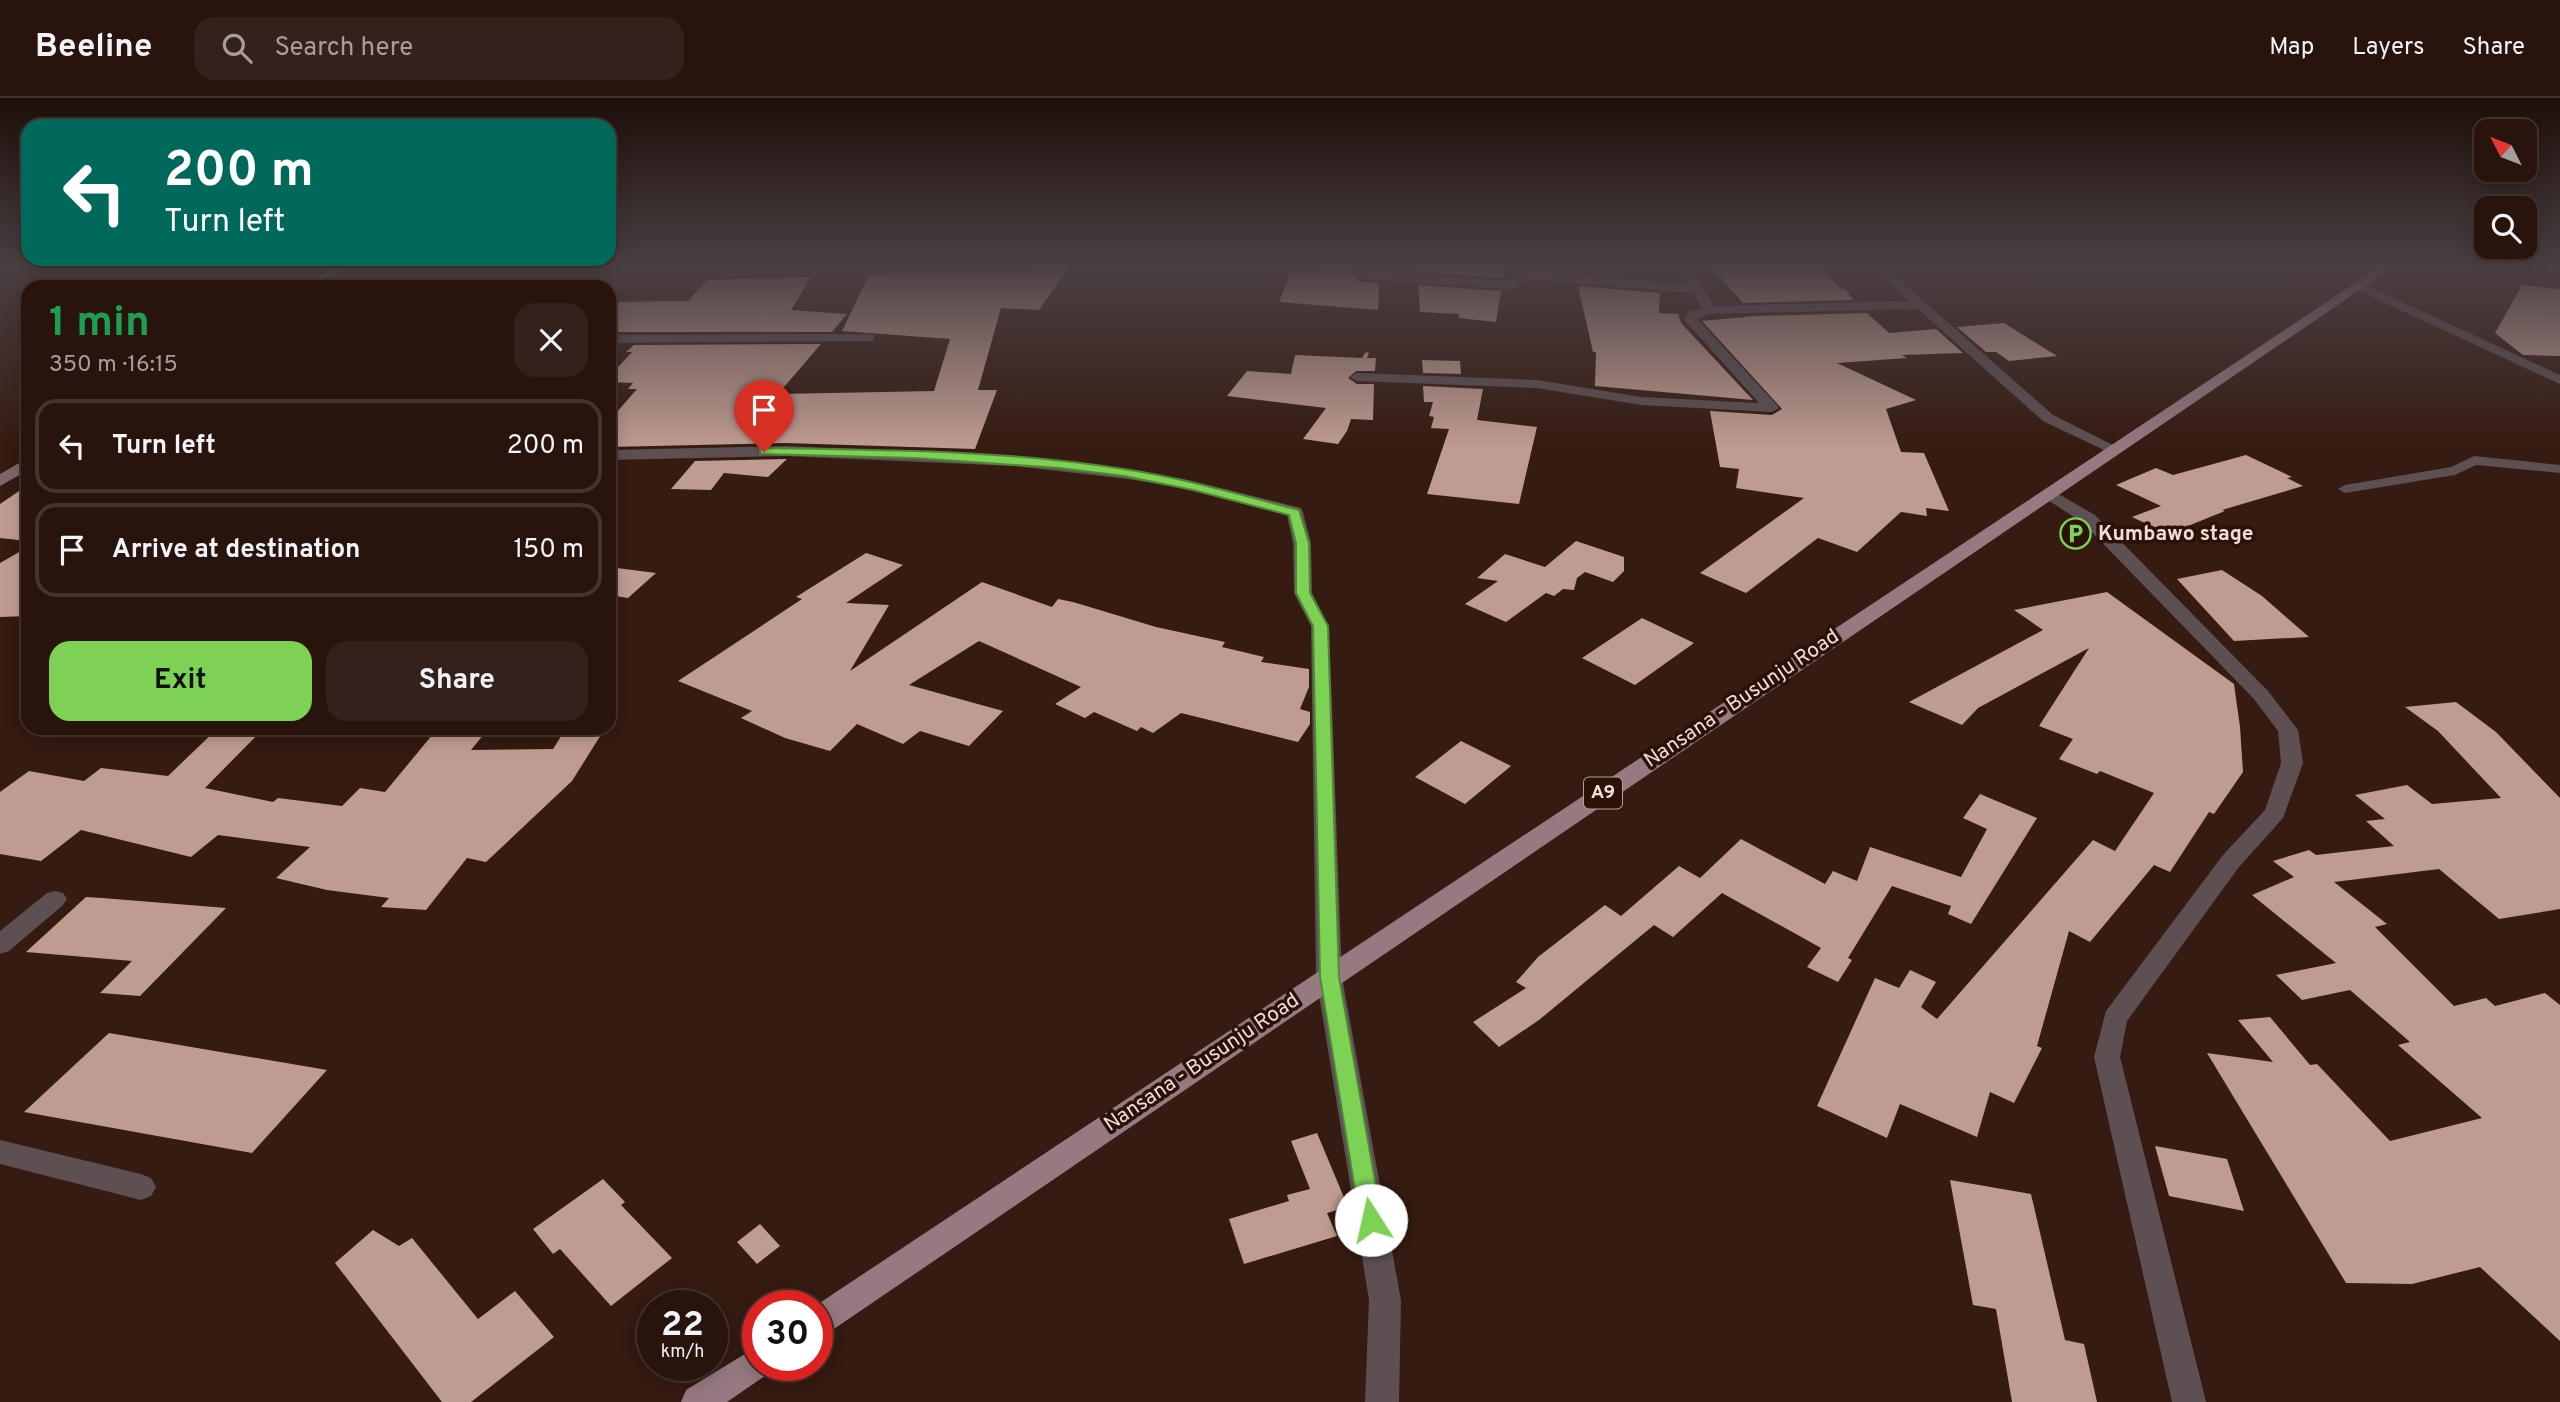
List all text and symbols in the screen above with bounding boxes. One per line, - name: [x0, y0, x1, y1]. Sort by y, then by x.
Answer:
- search box: [194, 17, 684, 80]
- text: Beeline: [35, 27, 152, 69]
- icon: search: [218, 29, 256, 67]
- text: Search here: [274, 32, 413, 65]
- text: Map: [2269, 33, 2314, 63]
- text: Layers: [2352, 33, 2424, 63]
- text: Share: [2462, 33, 2525, 63]
- north arrow: [2474, 119, 2538, 182]
- map controls: [2474, 119, 2537, 259]
- text: 200 m: [164, 142, 314, 204]
- icon: left: [49, 147, 140, 238]
- button: search: [2474, 196, 2537, 259]
- text: Turn left: [164, 203, 285, 243]
- text: 1 min: [49, 298, 150, 351]
- button: close: [514, 303, 588, 377]
- text: 350 m · 16:15: [49, 351, 178, 380]
- pin: [734, 380, 794, 452]
- icon: arrive: [745, 391, 783, 429]
- icon: left: [53, 427, 91, 465]
- text: Turn left: [112, 430, 216, 463]
- text: 200 m: [507, 430, 584, 463]
- parking icon: Kumbawo stage: [2058, 517, 2092, 551]
- place label: Kumbawo stage: [2098, 521, 2253, 548]
- icon: arrive: [53, 531, 91, 569]
- text: Arrive at destination: [112, 534, 360, 567]
- text: 150 m: [513, 534, 584, 567]
- street label: Nansana - Busunju Road: [1639, 624, 1845, 774]
- button: Exit: [49, 641, 312, 721]
- button: Share: [326, 641, 588, 721]
- road number: A9: [1584, 778, 1622, 808]
- street label: Nansana - Busunju Road: [1099, 988, 1305, 1138]
- position arrow: [1334, 1183, 1408, 1257]
- speed limit sign: 30: [742, 1290, 833, 1381]
- text: 22: [661, 1304, 704, 1348]
- text: km/h: [661, 1341, 704, 1364]

